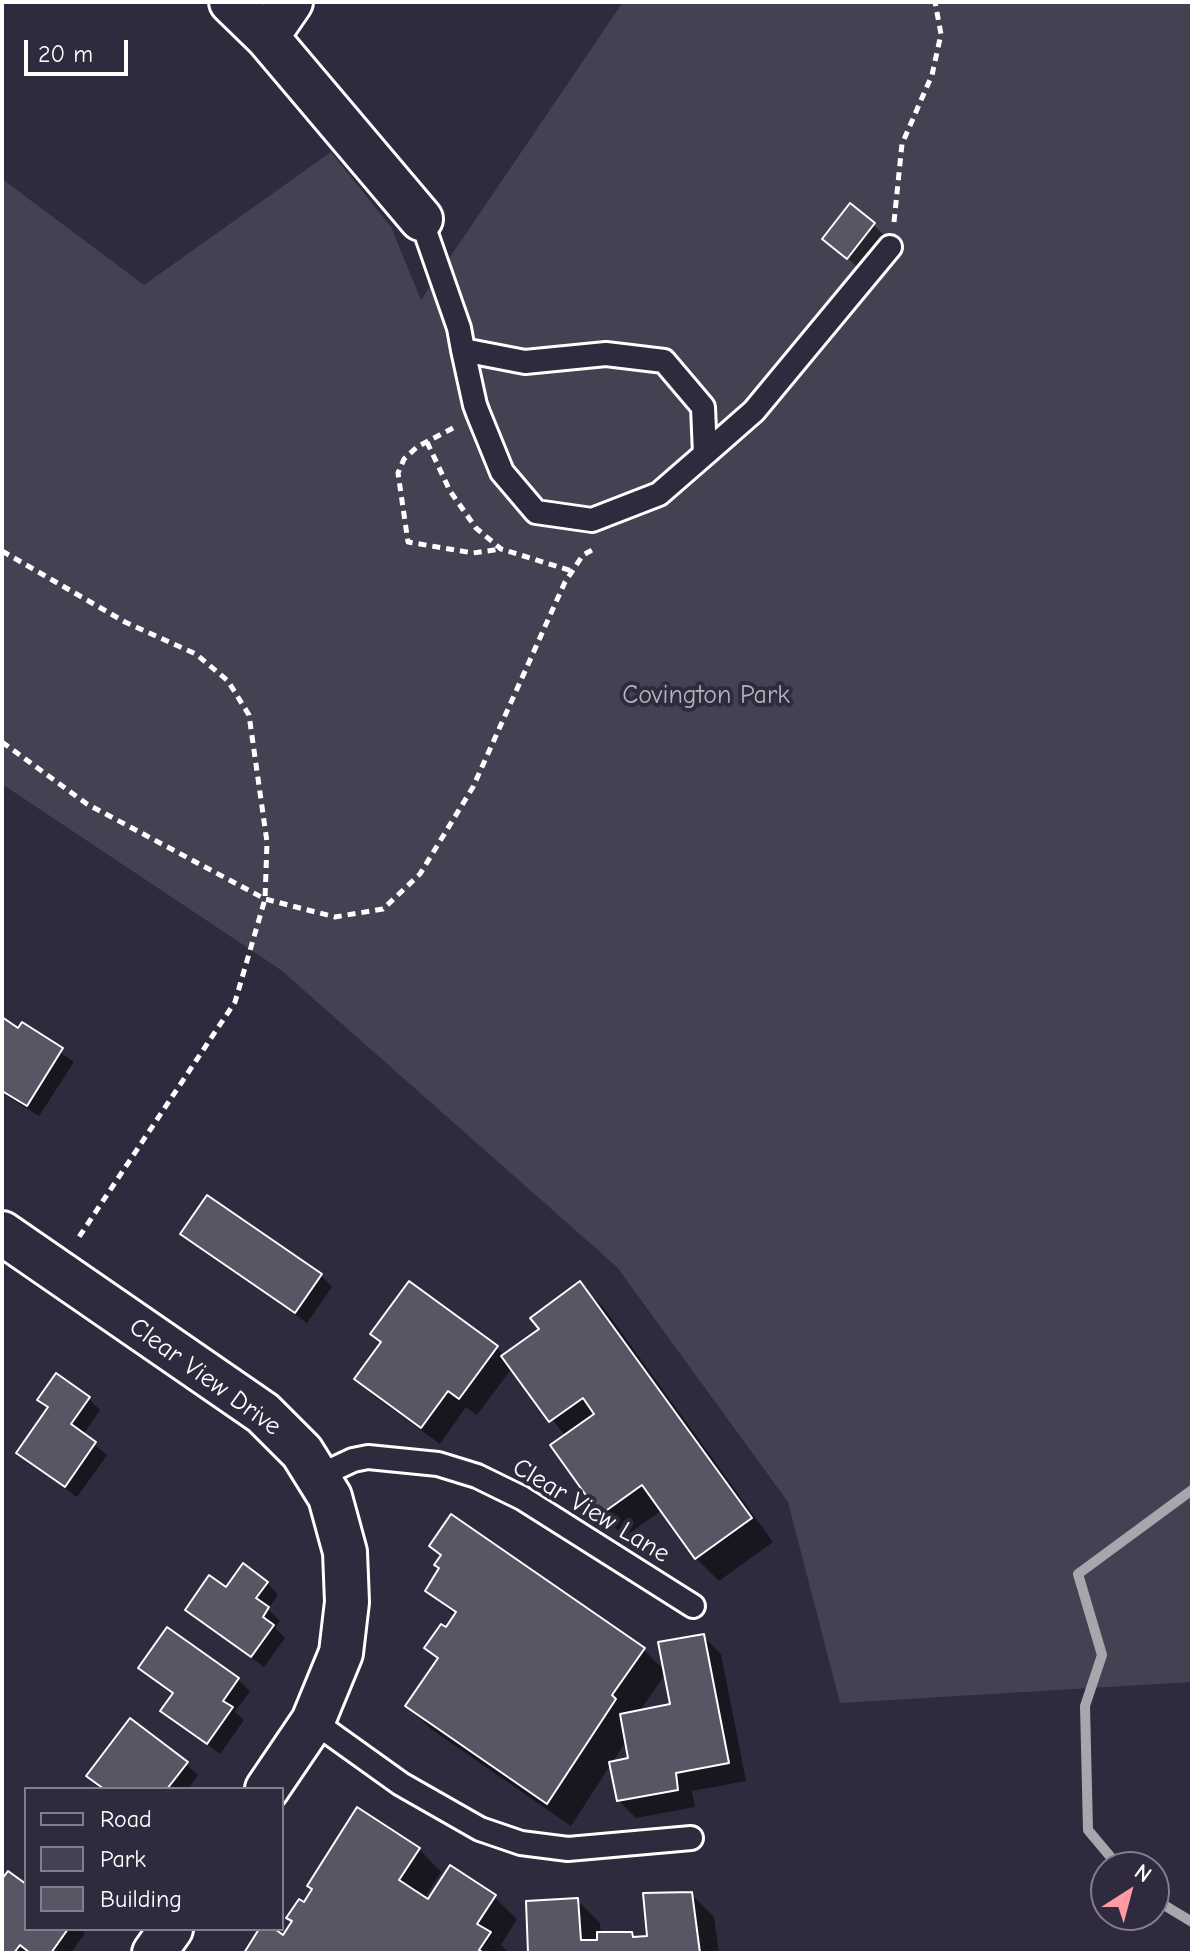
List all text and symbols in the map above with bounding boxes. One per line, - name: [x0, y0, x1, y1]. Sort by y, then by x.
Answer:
- scale bar: [28, 24, 132, 74]
- text: 20 m: [38, 40, 93, 68]
- park label: Covington Park: [622, 680, 790, 712]
- street label: Clear View Drive: [123, 1311, 287, 1443]
- street label: Clear View Lane: [507, 1452, 675, 1570]
- legend: [24, 1787, 284, 1931]
- text: Road: [100, 1805, 152, 1833]
- text: Park: [100, 1845, 146, 1873]
- north arrow: [1090, 1851, 1170, 1931]
- text: N: [1129, 1858, 1156, 1888]
- text: Building: [100, 1885, 182, 1913]

